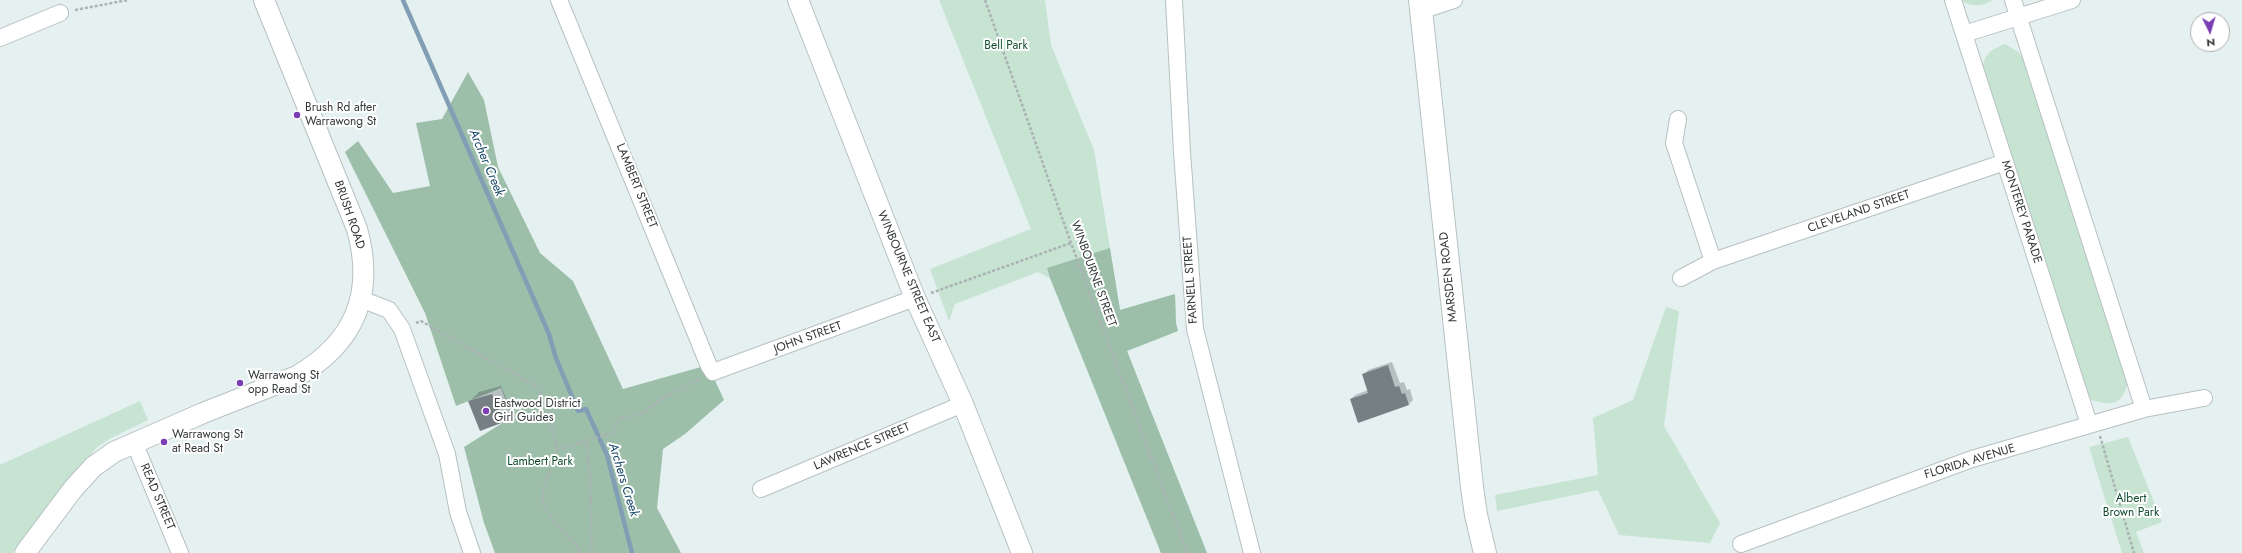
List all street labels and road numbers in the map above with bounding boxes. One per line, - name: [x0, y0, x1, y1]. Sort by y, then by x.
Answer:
- street label: LAMBERT STREET: [612, 141, 660, 231]
- street label: MONTEREY PARADE: [1998, 159, 2044, 265]
- street label: BRUSH ROAD: [331, 179, 367, 251]
- street label: CLEVELAND STREET: [1806, 188, 1912, 236]
- street label: WINBOURNE STREET EAST: [874, 209, 942, 345]
- street label: WINBOURNE STREET: [1067, 219, 1119, 329]
- street label: MARSDEN ROAD: [1437, 231, 1461, 323]
- street label: FARNELL STREET: [1181, 236, 1201, 324]
- street label: JOHN STREET: [772, 319, 844, 357]
- street label: LAWRENCE STREET: [812, 420, 912, 474]
- street label: FLORIDA AVENUE: [1923, 441, 2017, 483]
- street label: READ STREET: [137, 462, 177, 532]

